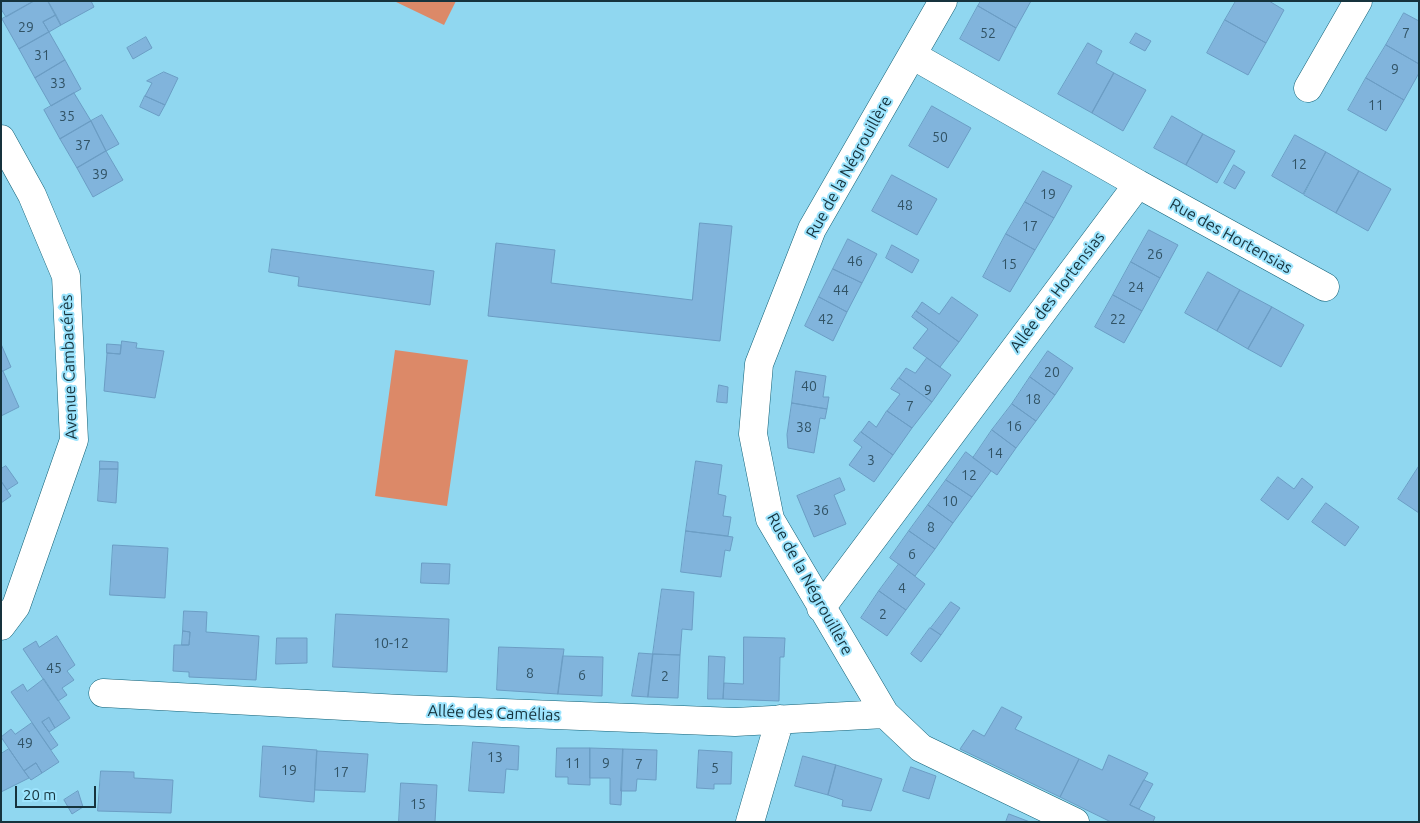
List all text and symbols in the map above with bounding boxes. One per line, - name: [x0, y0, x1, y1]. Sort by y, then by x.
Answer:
- house number: 29: [18, 19, 34, 35]
- house number: 52: [980, 25, 996, 41]
- house number: 7: [1402, 25, 1410, 41]
- house number: 31: [34, 47, 50, 63]
- house number: 9: [1391, 61, 1399, 77]
- house number: 33: [50, 75, 66, 91]
- street label: Rue de la Négrouillère: [802, 93, 896, 241]
- house number: 11: [1368, 97, 1384, 113]
- house number: 35: [59, 108, 75, 124]
- house number: 50: [932, 129, 948, 145]
- house number: 37: [75, 137, 91, 153]
- house number: 12: [1291, 156, 1307, 172]
- house number: 39: [92, 166, 108, 182]
- house number: 19: [1040, 186, 1056, 202]
- street label: Rue des Hortensias: [1166, 194, 1296, 278]
- house number: 48: [897, 197, 913, 213]
- house number: 17: [1022, 218, 1038, 234]
- street label: Allée des Hortensias: [1005, 228, 1109, 356]
- house number: 26: [1147, 246, 1163, 262]
- house number: 46: [847, 253, 863, 269]
- house number: 15: [1001, 256, 1017, 272]
- house number: 24: [1128, 279, 1144, 295]
- house number: 44: [833, 282, 849, 298]
- street label: Avenue Cambacérès: [57, 294, 81, 440]
- house number: 42: [818, 311, 834, 327]
- house number: 22: [1110, 311, 1126, 327]
- house number: 20: [1044, 364, 1060, 380]
- house number: 40: [801, 378, 817, 394]
- house number: 9: [924, 382, 932, 398]
- house number: 18: [1025, 391, 1041, 407]
- house number: 7: [906, 398, 914, 414]
- house number: 16: [1006, 418, 1022, 434]
- house number: 38: [796, 419, 812, 435]
- house number: 14: [987, 445, 1003, 461]
- house number: 3: [867, 452, 875, 468]
- house number: 12: [961, 467, 977, 483]
- house number: 10: [942, 493, 958, 509]
- house number: 36: [813, 502, 829, 518]
- street label: Rue de la Négrouillère: [763, 510, 857, 658]
- house number: 8: [927, 519, 935, 535]
- house number: 6: [908, 546, 916, 562]
- house number: 4: [898, 580, 906, 596]
- house number: 2: [879, 606, 887, 622]
- house number: 10-12: [373, 635, 409, 651]
- house number: 45: [46, 660, 62, 676]
- house number: 8: [526, 665, 534, 681]
- house number: 6: [578, 667, 586, 683]
- house number: 2: [661, 668, 669, 684]
- street label: Allée des Camélias: [427, 701, 561, 725]
- house number: 49: [17, 735, 33, 751]
- house number: 13: [487, 749, 503, 765]
- house number: 11: [565, 755, 581, 771]
- house number: 9: [602, 755, 610, 771]
- house number: 7: [635, 756, 643, 772]
- house number: 5: [711, 760, 719, 776]
- house number: 19: [281, 762, 297, 778]
- house number: 17: [333, 764, 349, 780]
- scale bar: [18, 776, 99, 808]
- text: 20 m: [23, 786, 56, 803]
- house number: 15: [410, 796, 426, 812]

